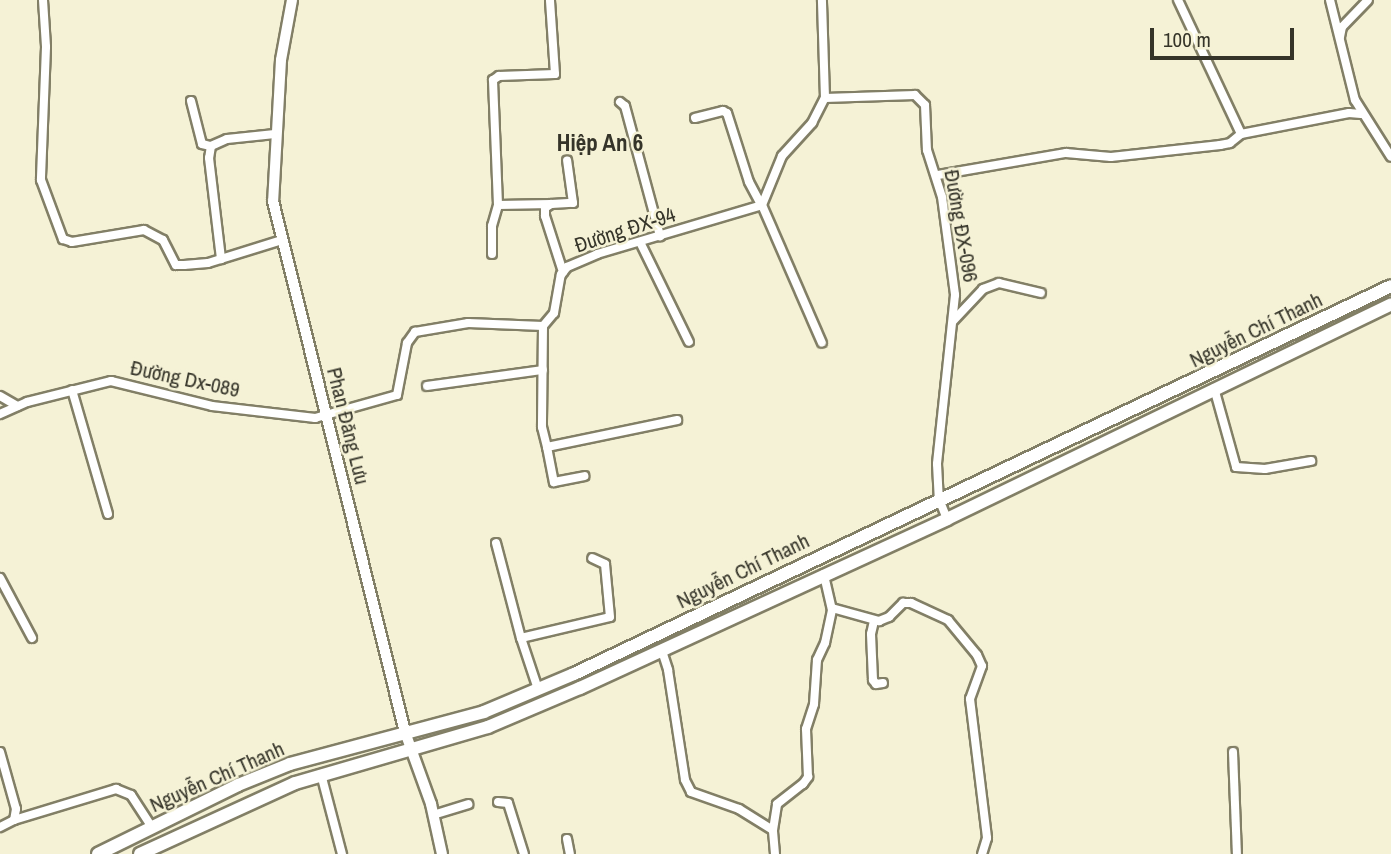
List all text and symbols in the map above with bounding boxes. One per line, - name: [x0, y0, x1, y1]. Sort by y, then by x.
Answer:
- scale bar: [1153, 14, 1296, 58]
- text: 100 m: [1163, 25, 1211, 54]
- district label: Hiệp An 6: [557, 129, 643, 157]
- street label: Đường ĐX-096: [939, 168, 983, 284]
- street label: Đường ĐX-94: [571, 202, 679, 258]
- street label: Nguyễn Chí Thanh: [1186, 287, 1326, 373]
- street label: Đường Dx-089: [128, 355, 242, 403]
- street label: Phan Đăng Lưu: [321, 365, 375, 487]
- street label: Nguyễn Chí Thanh: [673, 528, 813, 614]
- street label: Nguyễn Chí Thanh: [146, 736, 288, 818]

